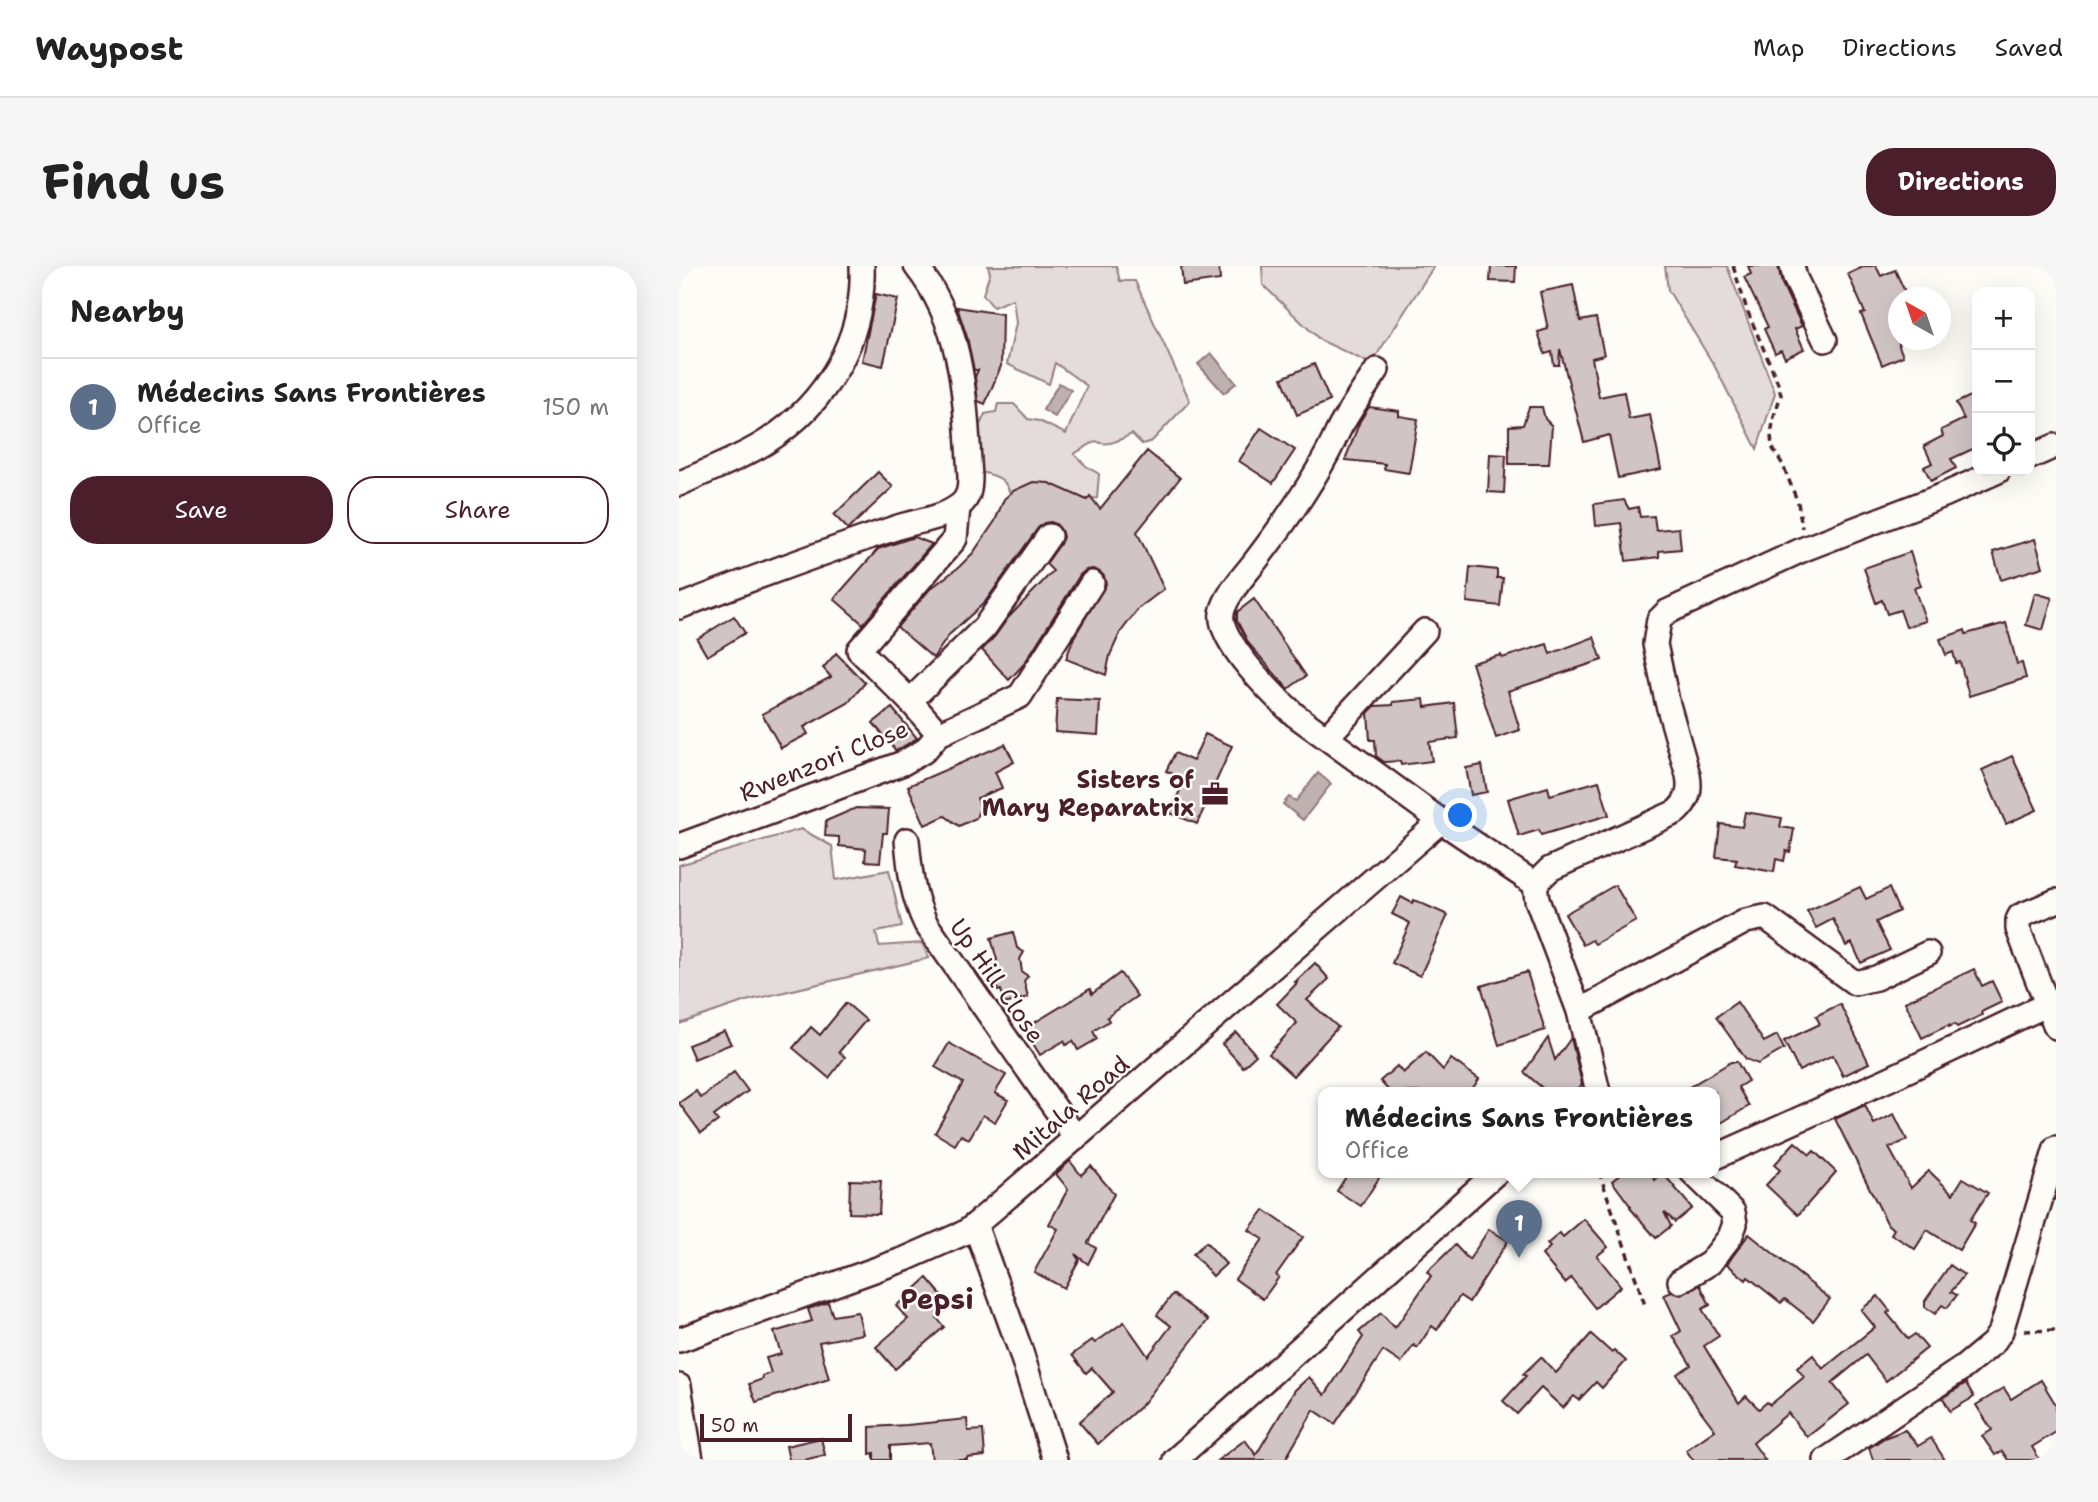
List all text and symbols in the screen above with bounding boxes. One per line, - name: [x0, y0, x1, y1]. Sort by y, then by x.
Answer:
- text: Waypost: [35, 26, 183, 71]
- text: Map: [1753, 32, 1804, 64]
- text: Directions: [1842, 32, 1957, 64]
- text: Saved: [1995, 32, 2063, 64]
- button: Directions: [1866, 148, 2056, 216]
- text: Find us: [42, 149, 225, 215]
- north arrow: [1888, 287, 1951, 350]
- map controls: [1972, 287, 2035, 476]
- button: +: [1972, 287, 2035, 350]
- text: Nearby: [70, 291, 185, 332]
- button: −: [1972, 350, 2035, 413]
- text: Médecins Sans Frontières: [137, 375, 486, 410]
- text: 1: [88, 392, 98, 422]
- text: 150 m: [542, 392, 609, 422]
- text: Office: [137, 410, 202, 440]
- button: locate: [1972, 413, 2035, 476]
- button: Save: [70, 476, 333, 544]
- button: Share: [347, 476, 609, 544]
- street label: Rwenzori Close: [735, 713, 913, 809]
- place label: Sisters of Mary Reparatrix: [982, 764, 1194, 824]
- office icon: Sisters of Mary Reparatrix: [1200, 779, 1230, 809]
- your location: [1443, 798, 1477, 832]
- street label: Up Hill Close: [942, 912, 1052, 1050]
- street label: Mitala Road: [1006, 1048, 1136, 1168]
- popup: [1318, 1087, 1720, 1178]
- text: Médecins Sans Frontières: [1345, 1100, 1693, 1135]
- text: Office: [1345, 1135, 1409, 1165]
- pin: 1: [1496, 1200, 1542, 1258]
- district label: Pepsi: [900, 1280, 974, 1318]
- scale bar: [700, 1411, 852, 1443]
- text: 50 m: [711, 1413, 759, 1438]

